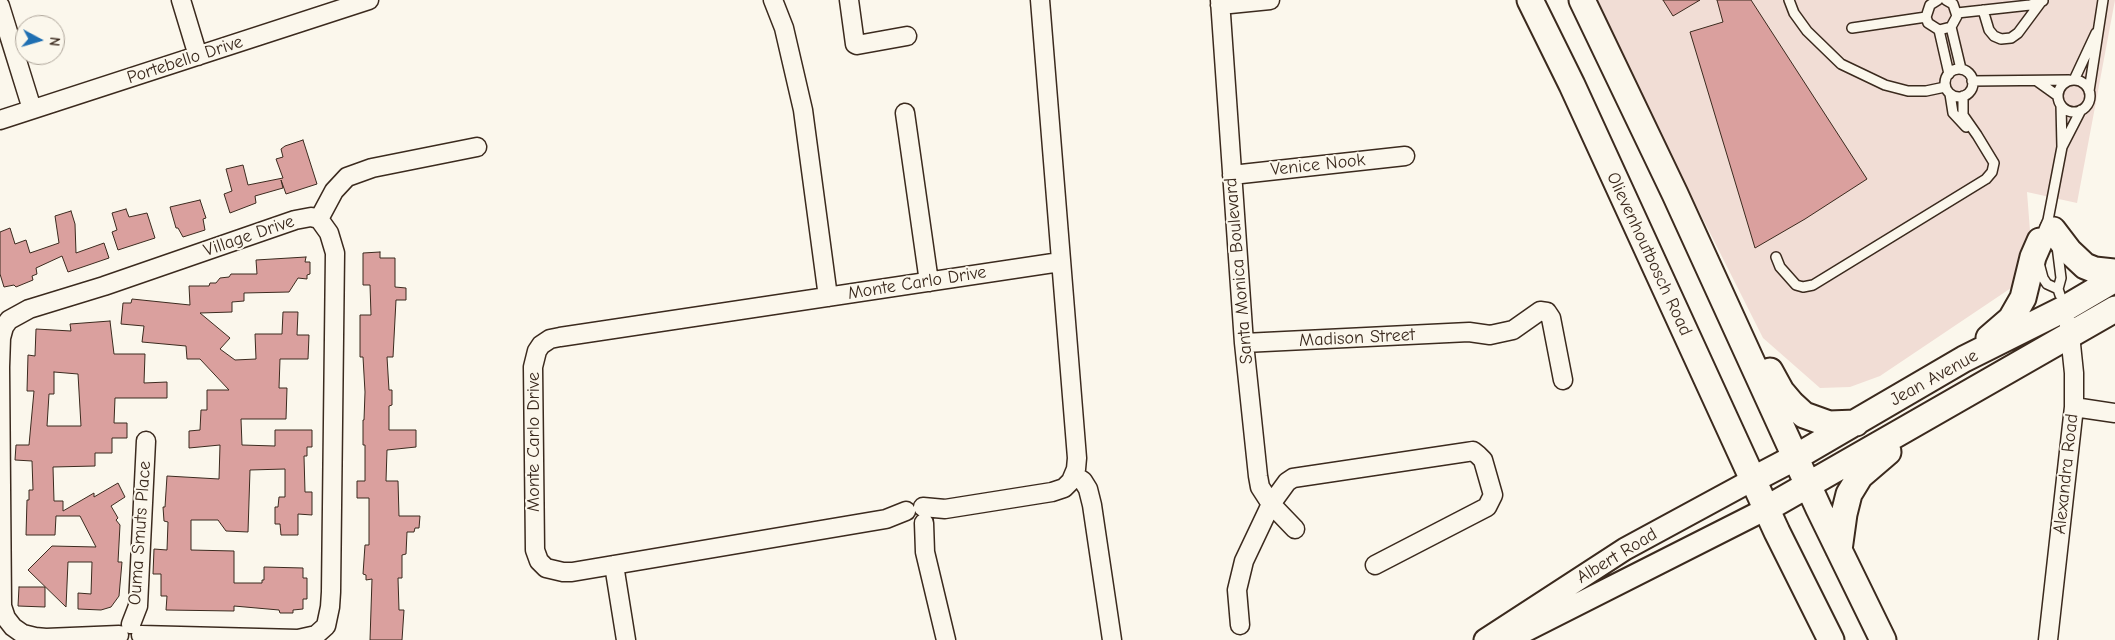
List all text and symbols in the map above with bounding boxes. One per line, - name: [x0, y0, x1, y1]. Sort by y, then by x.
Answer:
- north arrow: [15, 15, 65, 65]
- street label: Portebello Drive: [124, 31, 246, 89]
- text: N: [45, 36, 63, 47]
- street label: Venice Nook: [1270, 149, 1366, 181]
- street label: Olievenhoutbosch Road: [1602, 169, 1696, 339]
- street label: Santa Monica Boulevard: [1220, 177, 1258, 365]
- street label: Village Drive: [201, 210, 297, 262]
- street label: Monte Carlo Drive: [846, 261, 988, 305]
- street label: Madison Street: [1299, 324, 1415, 352]
- street label: Jean Avenue: [1886, 345, 1982, 411]
- street label: Monte Carlo Drive: [523, 372, 545, 512]
- street label: Alexandra Road: [2049, 413, 2083, 535]
- street label: Ouma Smuts Place: [124, 460, 156, 606]
- street label: Albert Road: [1573, 524, 1661, 588]

